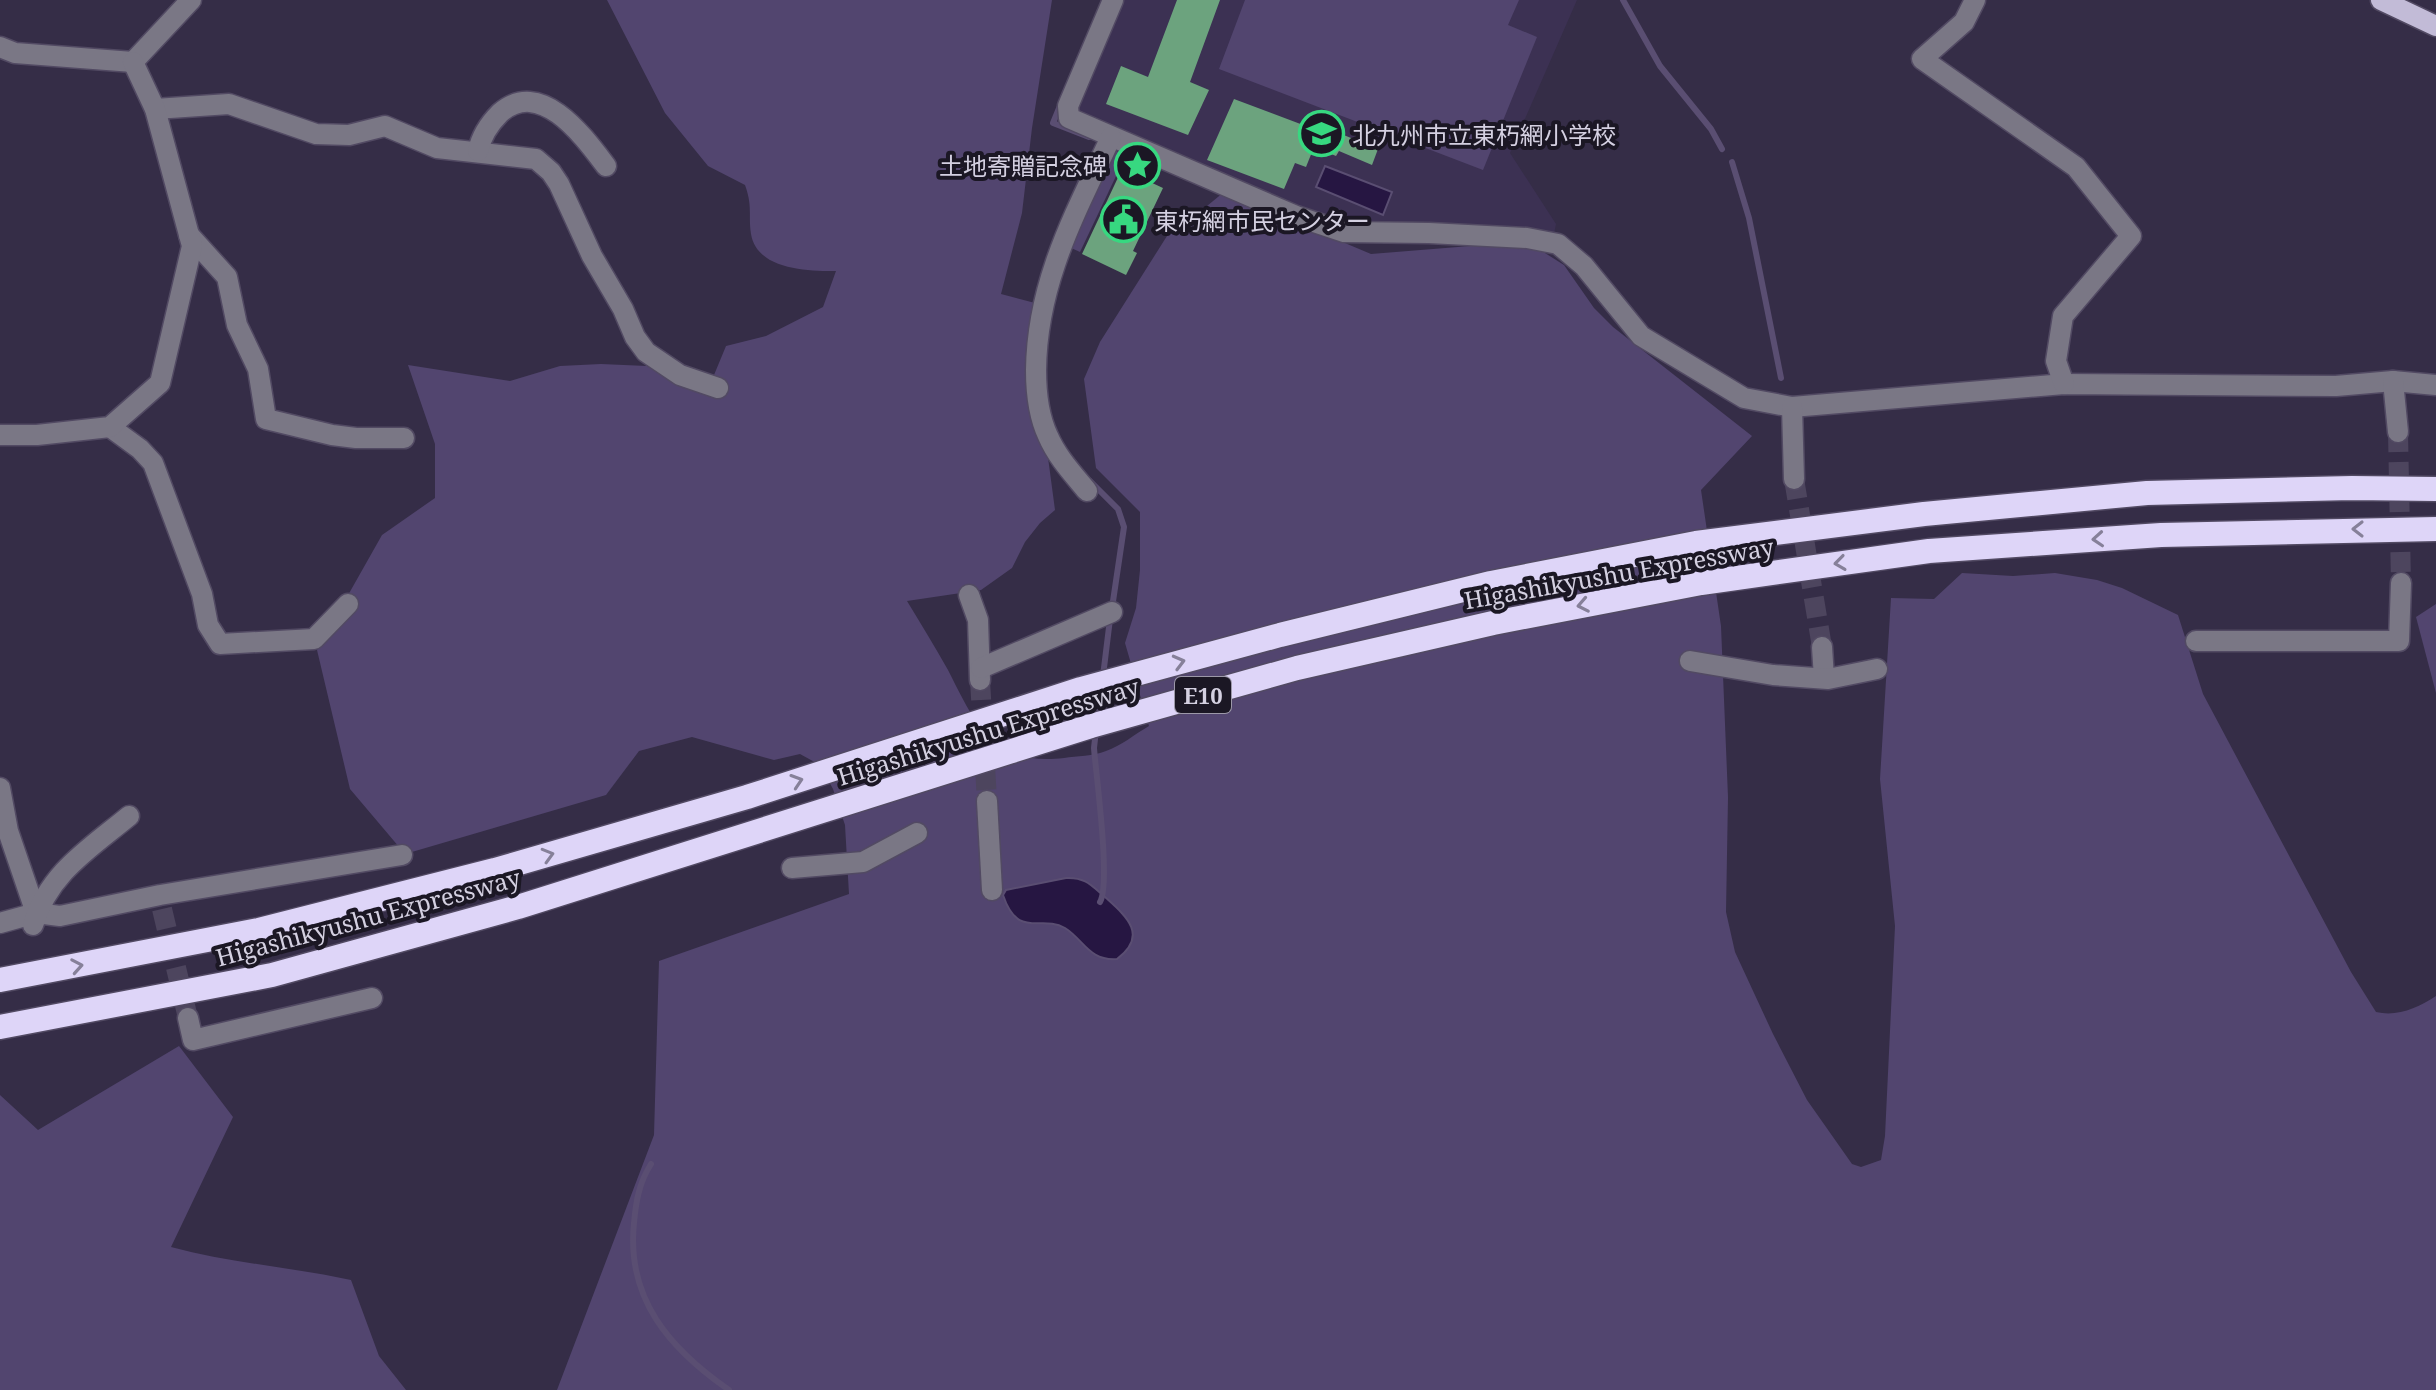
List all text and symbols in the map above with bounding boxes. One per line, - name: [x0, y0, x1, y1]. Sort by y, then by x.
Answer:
- school or university icon: 北九州市立東朽網小学校: [1297, 110, 1345, 158]
- place label: 北九州市立東朽網小学校: [1352, 118, 1616, 151]
- place icon: 土地寄贈記念碑: [1114, 141, 1162, 189]
- place label: 土地寄贈記念碑: [939, 149, 1107, 182]
- public building icon: 東朽網市民センター: [1099, 196, 1147, 244]
- place label: 東朽網市民センター: [1154, 204, 1370, 237]
- one-way arrow: [2351, 520, 2364, 538]
- street label: Higashikyushu Expressway: [1462, 529, 1777, 617]
- one-way arrow: [2091, 530, 2104, 547]
- one-way arrow: [1833, 555, 1846, 572]
- one-way arrow: [1576, 596, 1590, 613]
- one-way arrow: [1171, 655, 1185, 671]
- street label: Higashikyushu Expressway: [833, 669, 1143, 793]
- road number: E10: [1175, 677, 1231, 713]
- one-way arrow: [789, 774, 803, 790]
- one-way arrow: [540, 848, 554, 864]
- street label: Higashikyushu Expressway: [212, 860, 524, 974]
- one-way arrow: [70, 959, 84, 976]

